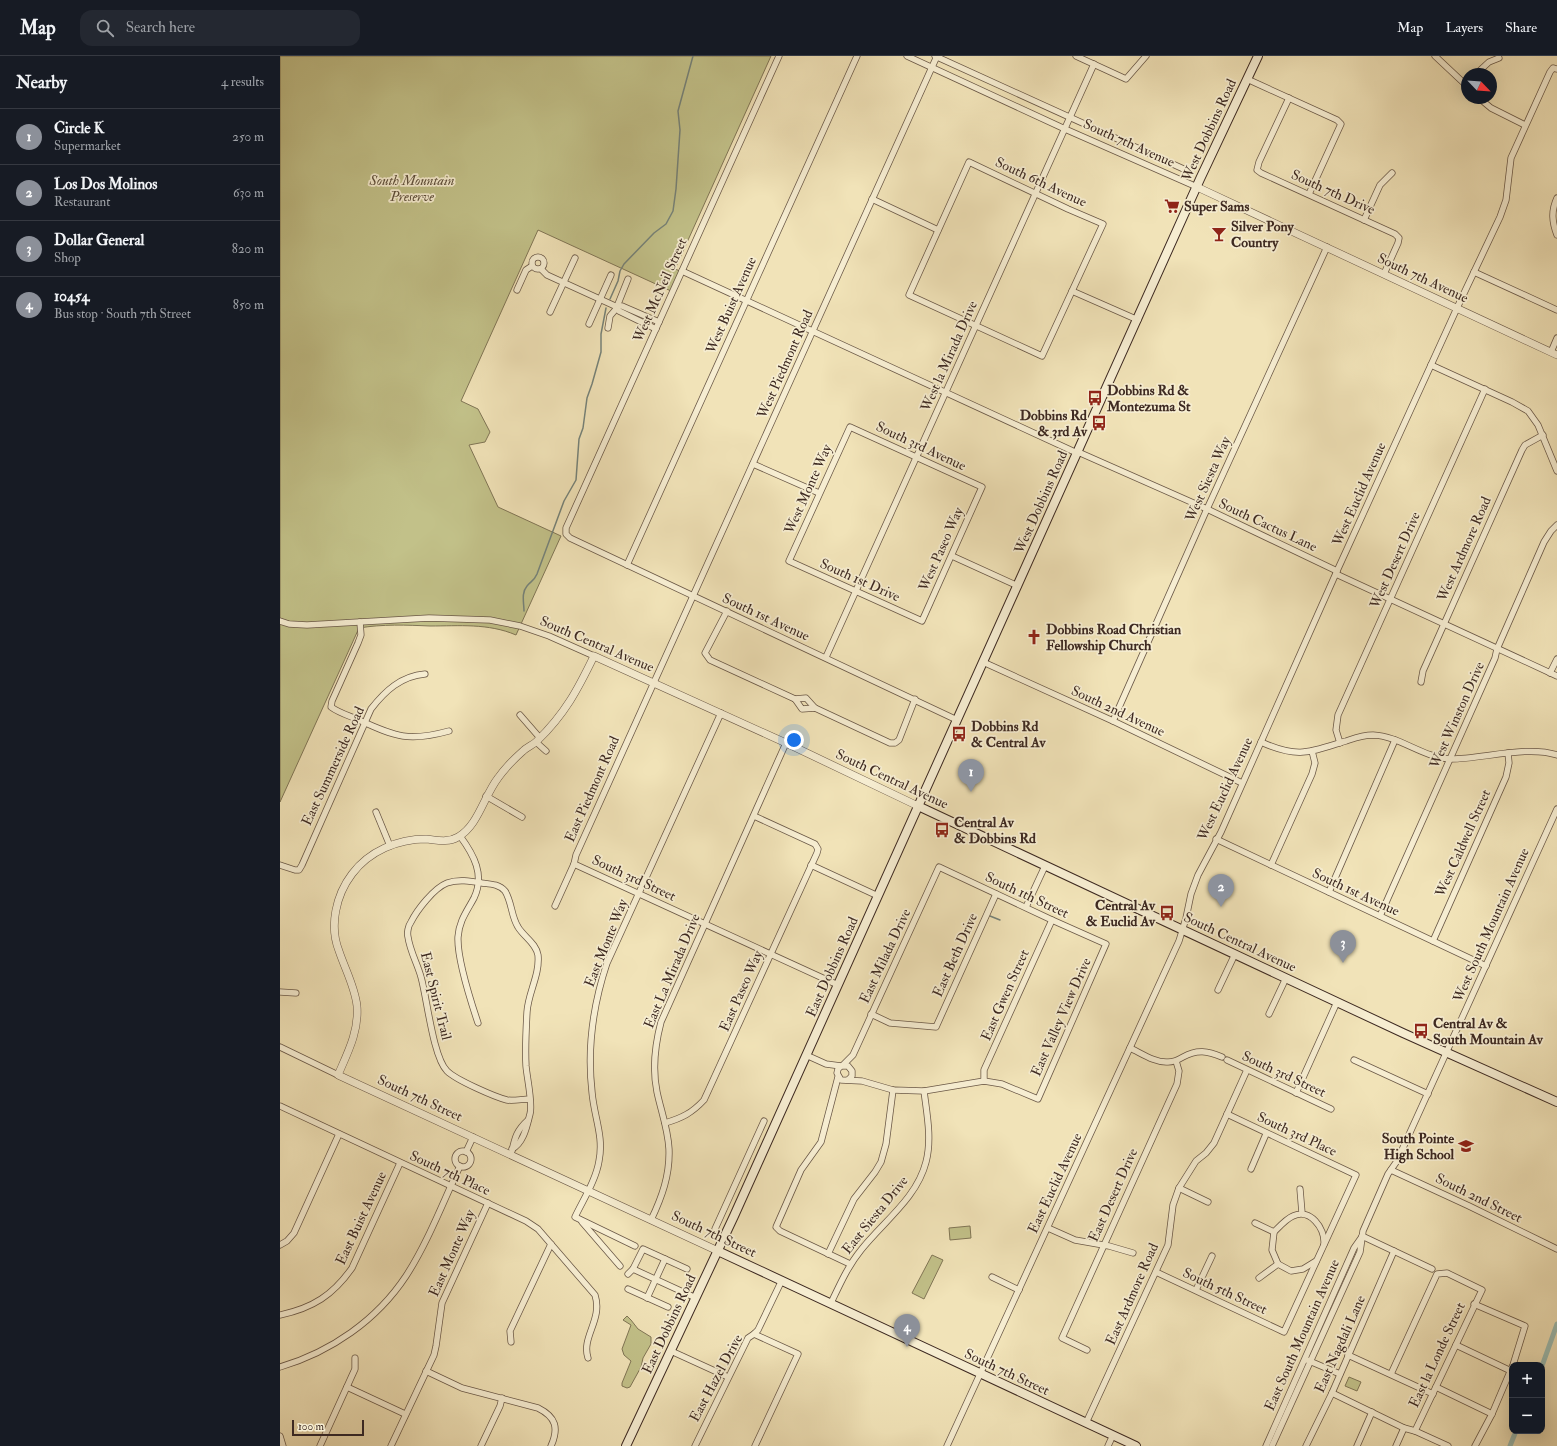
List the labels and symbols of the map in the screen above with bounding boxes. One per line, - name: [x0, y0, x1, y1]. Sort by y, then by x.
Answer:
- north arrow: [1461, 68, 1497, 104]
- street label: West Dobbins Road: [1177, 76, 1240, 185]
- street label: South 7th Avenue: [1081, 115, 1178, 171]
- street label: South 6th Avenue: [993, 153, 1090, 211]
- street label: South 7th Drive: [1288, 166, 1378, 218]
- park label: South Mountain Preserve: [369, 172, 455, 205]
- supermarket icon: Super Sams: [1163, 197, 1181, 215]
- place label: Super Sams: [1184, 198, 1249, 216]
- place label: Silver Pony Country: [1231, 218, 1295, 252]
- bar icon: Silver Pony Country: [1210, 225, 1228, 243]
- street label: West McNeil Street: [629, 235, 691, 346]
- street label: South 7th Avenue: [1375, 250, 1471, 307]
- street label: West Buist Avenue: [702, 254, 760, 357]
- street label: West la Mirada Drive: [917, 298, 981, 415]
- street label: West Piedmont Road: [753, 307, 817, 422]
- place label: Dobbins Rd & Montezuma St: [1106, 382, 1191, 415]
- bus stop icon: Dobbins Rd & Montezuma St: [1086, 389, 1104, 407]
- place label: Dobbins Rd & 3rd Av: [1020, 407, 1088, 440]
- bus stop icon: Dobbins Rd & 3rd Av: [1090, 414, 1108, 432]
- street label: South 3rd Avenue: [873, 418, 969, 474]
- street label: West Siesta Way: [1181, 433, 1236, 525]
- street label: West Euclid Avenue: [1328, 439, 1390, 549]
- street label: West Monte Way: [780, 441, 837, 538]
- street label: West Dobbins Road: [1010, 448, 1071, 557]
- street label: West Ardmore Road: [1433, 494, 1495, 605]
- street label: South Cactus Lane: [1216, 495, 1320, 555]
- street label: West Paseo Way: [915, 504, 968, 595]
- street label: West Desert Drive: [1366, 509, 1424, 612]
- street label: South 1st Drive: [817, 555, 903, 605]
- street label: South 1st Avenue: [720, 589, 812, 645]
- street label: South Central Avenue: [537, 612, 657, 676]
- place label: Dobbins Road Christian Fellowship Church: [1046, 621, 1182, 655]
- church icon: Dobbins Road Christian Fellowship Church: [1025, 628, 1043, 646]
- street label: West Winston Drive: [1426, 659, 1488, 772]
- street label: South 2nd Avenue: [1069, 682, 1168, 740]
- street label: East Summerside Road: [298, 704, 368, 828]
- place label: Dobbins Rd & Central Av: [971, 718, 1047, 751]
- bus stop icon: Dobbins Rd & Central Av: [950, 725, 968, 743]
- your location: [784, 730, 804, 750]
- street label: East Piedmont Road: [561, 733, 623, 845]
- street label: West Euclid Avenue: [1193, 735, 1256, 844]
- street label: South Central Avenue: [833, 745, 951, 813]
- pin: 1: [958, 759, 984, 792]
- street label: West Caldwell Street: [1431, 786, 1494, 900]
- place label: Central Av & Dobbins Rd: [954, 814, 1036, 847]
- bus stop icon: Central Av & Dobbins Rd: [933, 821, 951, 839]
- street label: West South Mountain Avenue: [1449, 845, 1533, 1006]
- street label: South 3rd Street: [589, 851, 679, 905]
- street label: South 1st Avenue: [1310, 864, 1402, 920]
- street label: South 1th Street: [983, 868, 1072, 922]
- pin: 2: [1208, 874, 1234, 907]
- street label: East Monte Way: [581, 896, 633, 990]
- place label: Central Av & Euclid Av: [1086, 897, 1156, 930]
- bus stop icon: Central Av & Euclid Av: [1158, 904, 1176, 922]
- street label: East Milada Drive: [856, 906, 914, 1006]
- street label: South Central Avenue: [1181, 908, 1299, 976]
- street label: East Beth Drive: [929, 910, 981, 1000]
- street label: East La Mirada Drive: [640, 911, 704, 1031]
- street label: East Dobbins Road: [802, 914, 862, 1020]
- pin: 3: [1330, 930, 1356, 963]
- street label: East Gwen Street: [977, 946, 1033, 1043]
- street label: East Paseo Way: [716, 947, 768, 1035]
- street label: East Spirit Trail: [416, 950, 455, 1042]
- street label: East Valley View Drive: [1027, 955, 1096, 1079]
- place label: Central Av & South Mountain Av: [1433, 1015, 1544, 1048]
- bus stop icon: Central Av & South Mountain Av: [1412, 1022, 1430, 1040]
- street label: South 3rd Street: [1239, 1047, 1329, 1101]
- street label: South 7th Street: [375, 1071, 465, 1125]
- street label: South 3rd Place: [1254, 1108, 1340, 1160]
- street label: East Euclid Avenue: [1024, 1130, 1086, 1236]
- place label: South Pointe High School: [1382, 1130, 1454, 1164]
- school or university icon: South Pointe High School: [1457, 1137, 1475, 1155]
- street label: East Desert Drive: [1085, 1145, 1141, 1244]
- street label: South 7th Place: [407, 1147, 493, 1199]
- street label: East Buist Avenue: [332, 1168, 390, 1267]
- street label: South 2nd Street: [1433, 1170, 1526, 1227]
- street label: East Siesta Drive: [838, 1172, 912, 1257]
- street label: East Monte Way: [425, 1206, 480, 1300]
- street label: South 7th Street: [669, 1207, 759, 1261]
- street label: East Ardmore Road: [1102, 1240, 1162, 1348]
- street label: East South Mountain Avenue: [1261, 1257, 1343, 1413]
- street label: South 5th Street: [1180, 1264, 1270, 1318]
- street label: East Dobbins Road: [638, 1271, 700, 1376]
- street label: East Nagdali Lane: [1311, 1293, 1369, 1395]
- street label: East la Londe Street: [1405, 1299, 1469, 1410]
- pin: 4: [894, 1314, 920, 1347]
- street label: East Hazel Drive: [686, 1331, 746, 1425]
- street label: South 7th Street: [962, 1345, 1052, 1399]
- scale bar: [292, 1418, 364, 1437]

